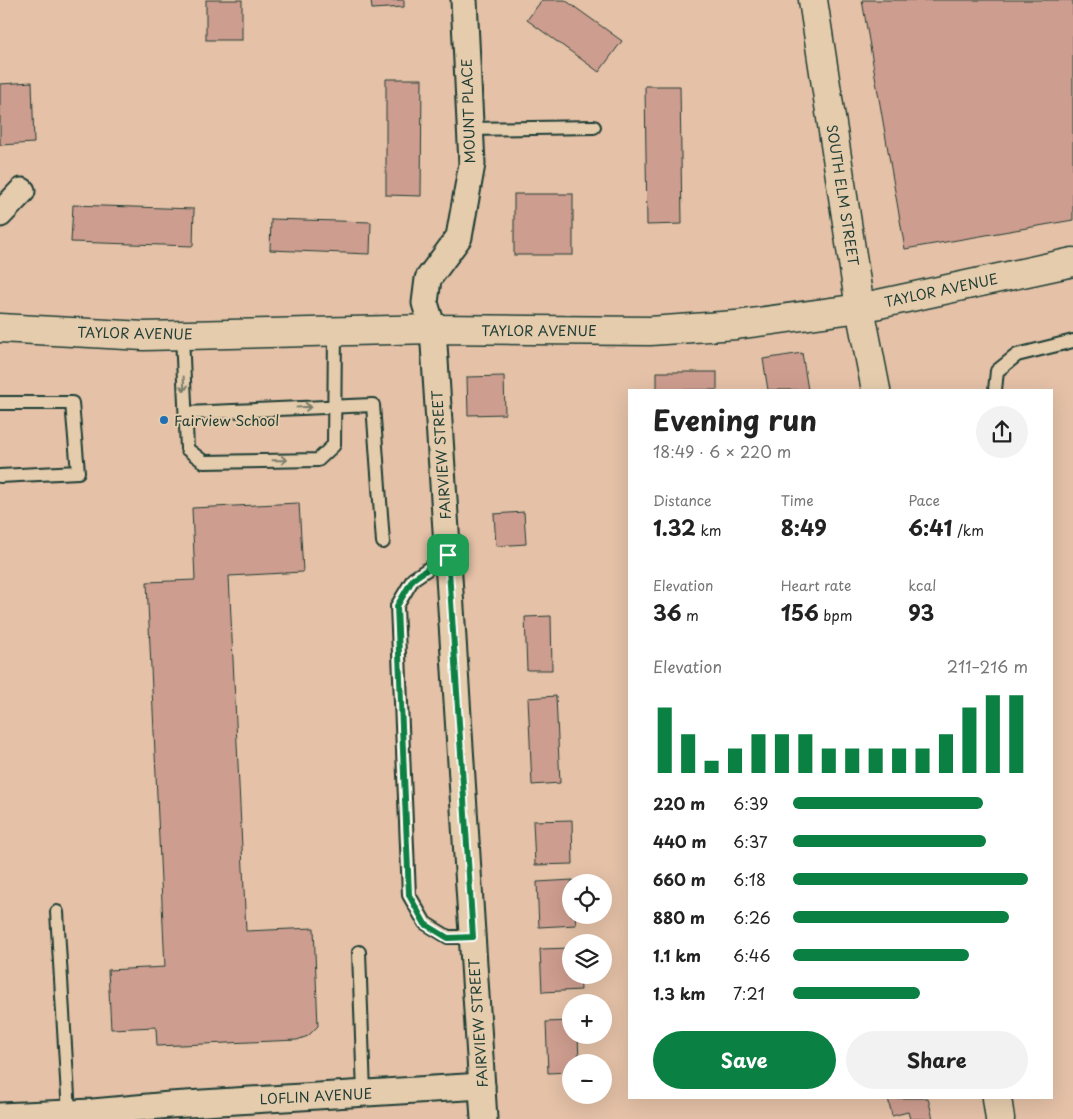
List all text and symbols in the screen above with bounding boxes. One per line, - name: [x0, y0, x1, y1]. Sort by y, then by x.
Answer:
- street label: MOUNT PLACE: [456, 58, 480, 164]
- street label: SOUTH ELM STREET: [821, 123, 865, 268]
- street label: TAYLOR AVENUE: [882, 268, 1000, 312]
- street label: TAYLOR AVENUE: [481, 320, 597, 341]
- street label: TAYLOR AVENUE: [77, 321, 193, 345]
- one-way arrow: [180, 376, 189, 392]
- street label: FAIRVIEW STREET: [426, 389, 456, 520]
- text: Evening run: [653, 398, 817, 441]
- one-way arrow: [296, 403, 312, 412]
- button: share: [976, 406, 1028, 458]
- place label: Fairview School: [174, 410, 279, 431]
- marker: Fairview School: [158, 414, 170, 426]
- text: 18:49 · 6 × 220 m: [653, 439, 791, 463]
- one-way arrow: [272, 456, 288, 465]
- text: Distance: [653, 490, 712, 511]
- text: Time: [781, 490, 814, 511]
- text: Pace: [908, 490, 940, 511]
- text: 1.32: [653, 511, 696, 543]
- text: 8:49: [781, 511, 827, 543]
- text: 6:41: [908, 511, 953, 543]
- text: km: [696, 520, 721, 541]
- text: /km: [953, 520, 984, 541]
- pin: [427, 534, 469, 576]
- icon: arrive: [434, 541, 462, 569]
- text: Elevation: [653, 575, 713, 596]
- text: Heart rate: [781, 575, 851, 596]
- text: kcal: [908, 575, 936, 596]
- text: 36: [653, 596, 682, 628]
- text: 156: [781, 596, 819, 628]
- text: 93: [908, 596, 934, 628]
- text: m: [682, 605, 699, 626]
- text: bpm: [819, 605, 852, 626]
- text: Elevation: [653, 654, 722, 678]
- text: 211–216 m: [947, 654, 1028, 678]
- text: 220 m: [653, 791, 705, 815]
- text: 6:39: [733, 791, 768, 815]
- text: 440 m: [653, 829, 707, 853]
- text: 6:37: [733, 829, 768, 853]
- text: 660 m: [653, 867, 706, 891]
- text: 6:18: [733, 867, 766, 891]
- map controls: [562, 874, 612, 1104]
- button: locate: [562, 874, 612, 924]
- text: 880 m: [653, 905, 705, 929]
- text: 6:26: [733, 905, 771, 929]
- button: layers: [562, 934, 612, 984]
- text: 1.1 km: [653, 943, 701, 967]
- text: 6:46: [733, 943, 771, 967]
- street label: FAIRVIEW STREET: [463, 957, 493, 1088]
- text: 1.3 km: [653, 981, 705, 1005]
- text: 7:21: [733, 981, 765, 1005]
- button: +: [562, 994, 612, 1044]
- button: Save: [653, 1031, 836, 1089]
- button: Share: [846, 1031, 1028, 1089]
- button: −: [562, 1054, 612, 1104]
- street label: LOFLIN AVENUE: [259, 1083, 373, 1109]

